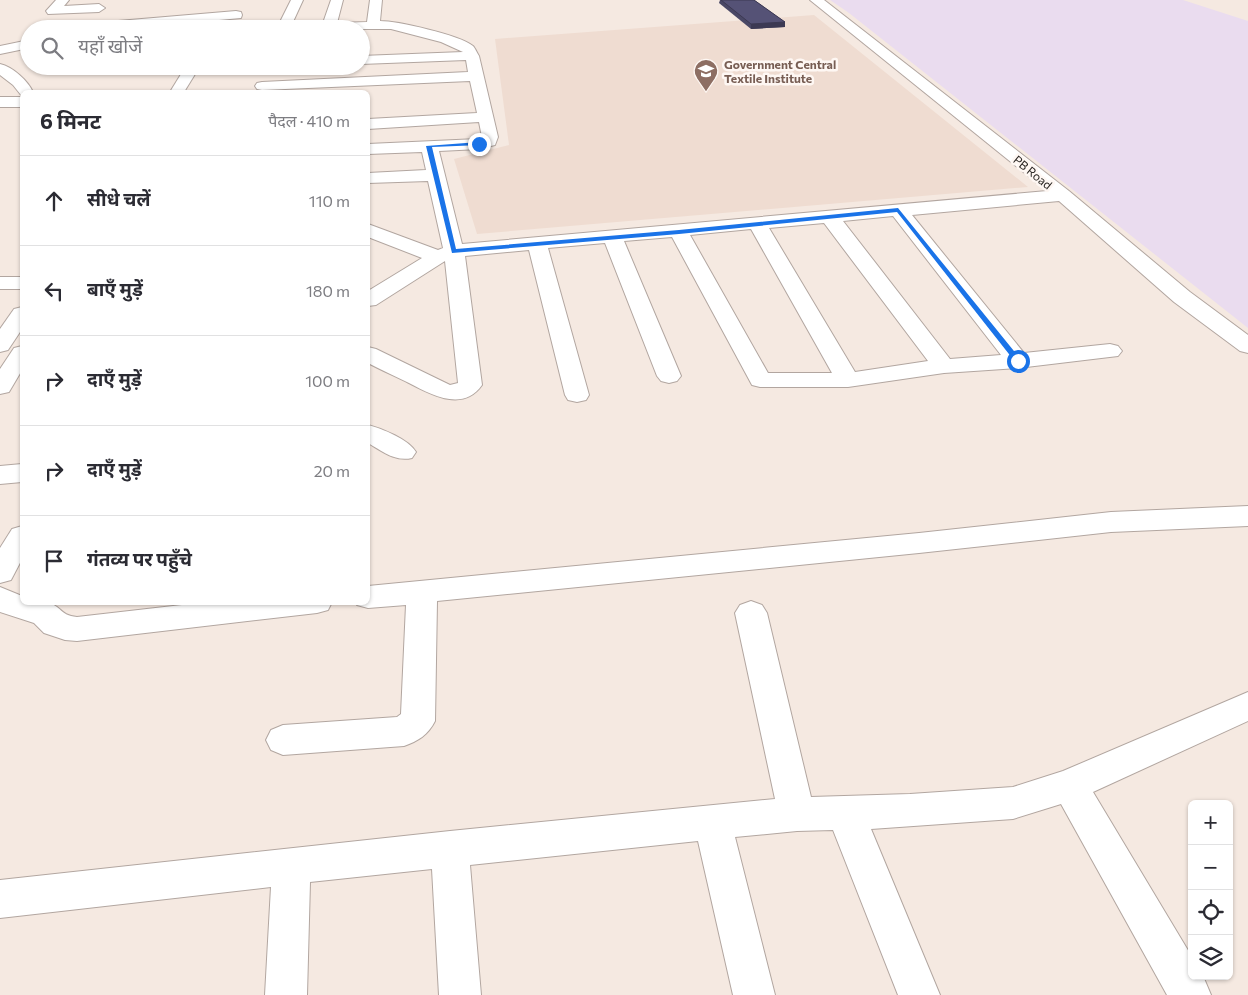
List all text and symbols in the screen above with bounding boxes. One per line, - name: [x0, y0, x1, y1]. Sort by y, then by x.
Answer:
- search box: [20, 20, 370, 75]
- icon: search: [38, 34, 66, 62]
- text: यहाँ खोजें: [78, 34, 142, 57]
- place label: Government Central Textile Institute: [724, 57, 836, 85]
- school or university icon: Government Central Textile Institute: [693, 58, 719, 92]
- text: 6 मिनट: [40, 108, 101, 133]
- text: पैदल · 410 m: [268, 111, 350, 130]
- route end: [468, 133, 491, 156]
- street label: PB Road: [1011, 152, 1055, 192]
- icon: ahead: [40, 187, 68, 215]
- text: सीधे चलें: [87, 187, 151, 210]
- text: 110 m: [309, 191, 350, 210]
- icon: left: [40, 277, 68, 305]
- text: बाएँ मुड़ें: [87, 277, 143, 300]
- text: 180 m: [306, 281, 350, 300]
- route start: [1007, 350, 1030, 373]
- icon: right: [40, 367, 68, 395]
- text: दाएँ मुड़ें: [87, 367, 142, 390]
- text: 100 m: [305, 371, 350, 390]
- icon: right: [40, 457, 68, 485]
- text: दाएँ मुड़ें: [87, 457, 142, 480]
- text: 20 m: [314, 461, 350, 480]
- icon: arrive: [40, 547, 68, 575]
- text: गंतव्य पर पहुँचे: [87, 547, 192, 570]
- map controls: [1188, 800, 1233, 980]
- button: +: [1188, 800, 1233, 845]
- button: −: [1188, 845, 1233, 890]
- button: locate: [1188, 890, 1233, 935]
- button: layers: [1188, 935, 1233, 980]

